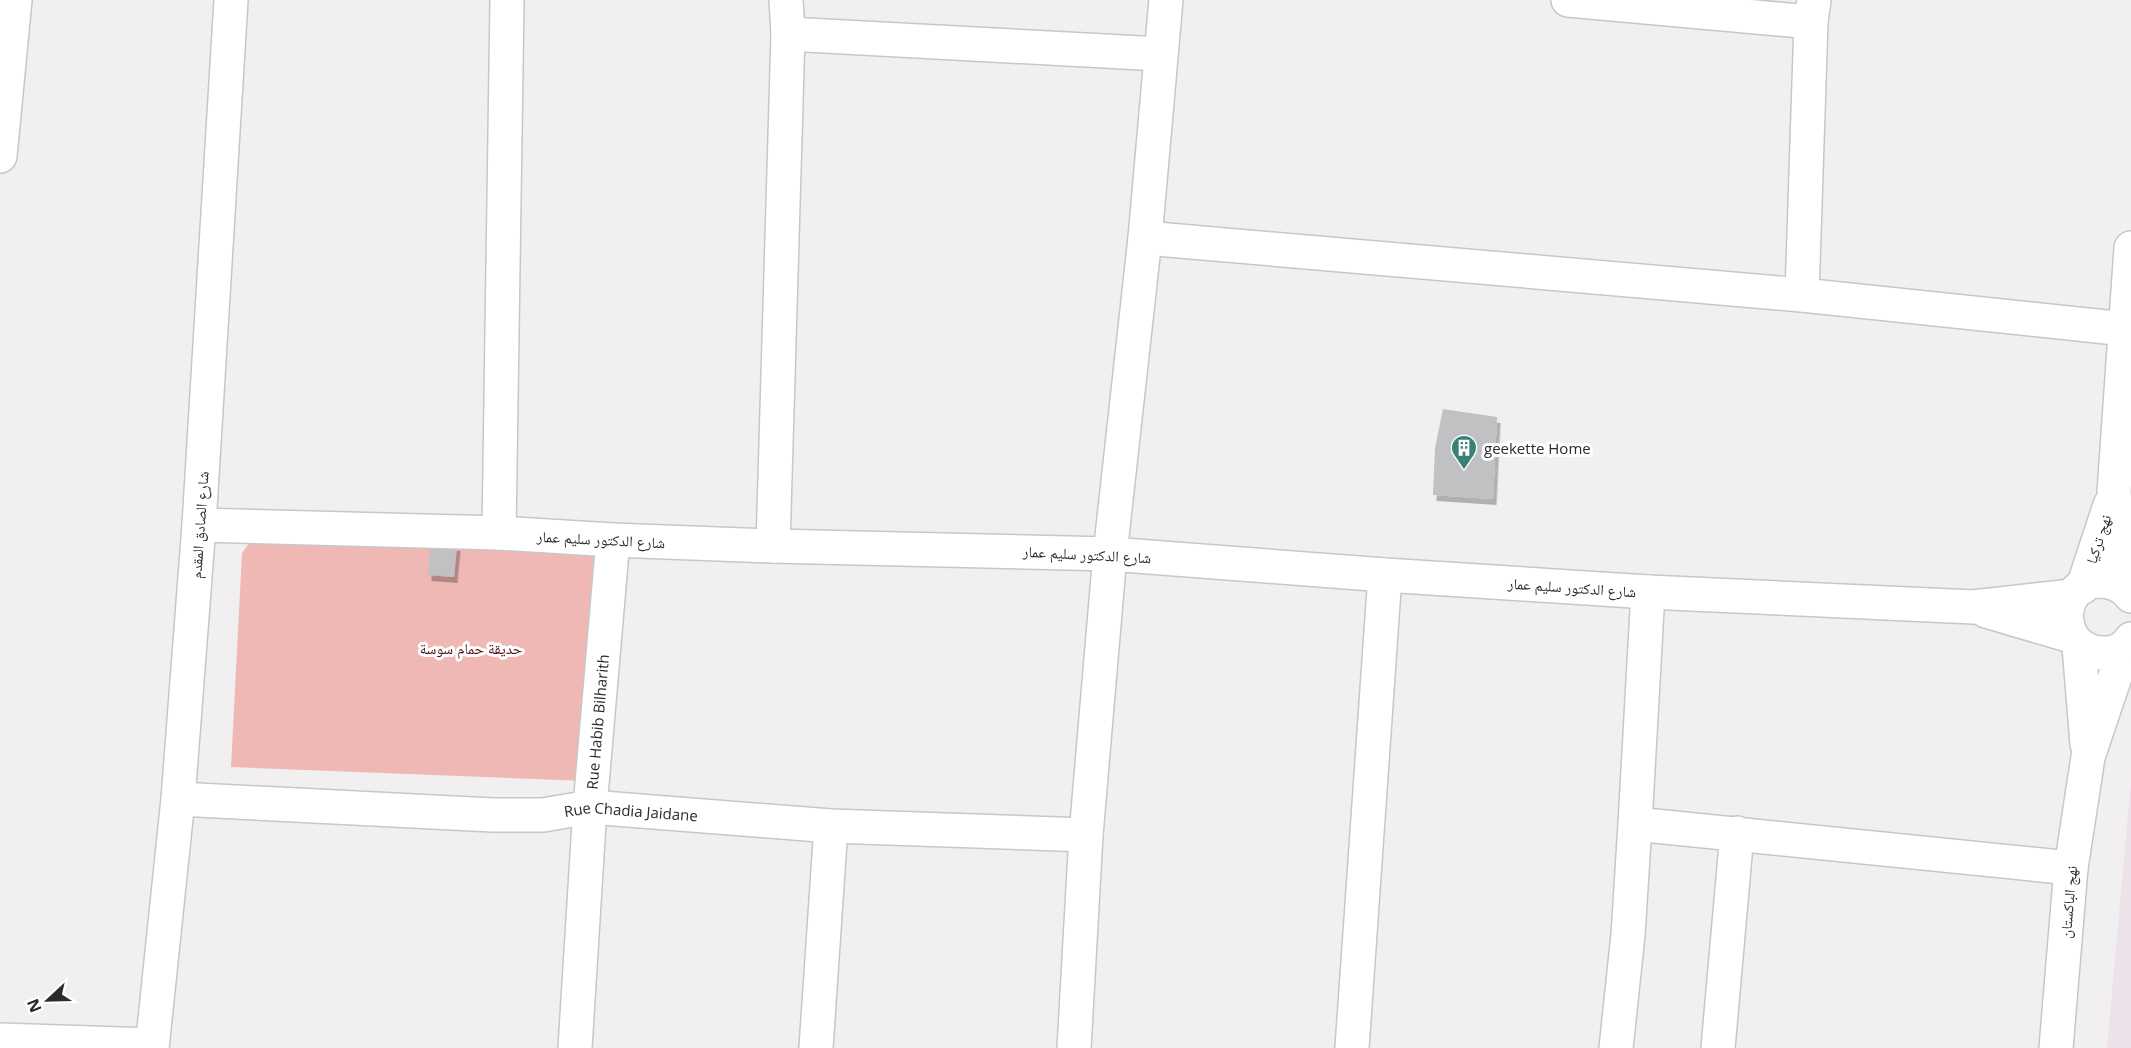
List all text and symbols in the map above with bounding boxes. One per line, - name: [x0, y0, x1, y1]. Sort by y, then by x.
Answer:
- building icon: geekette Home: [1449, 433, 1479, 471]
- place label: geekette Home: [1484, 438, 1591, 458]
- street label: شارع الصادق المقدم: [185, 470, 214, 579]
- street label: نهج تركيا: [2081, 512, 2116, 566]
- street label: شارع الدكتور سليم عمار: [535, 526, 666, 553]
- street label: شارع الدكتور سليم عمار: [1021, 541, 1152, 568]
- street label: شارع الدكتور سليم عمار: [1506, 572, 1637, 602]
- park label: حديقة حمام سوسة: [420, 638, 523, 659]
- street label: Rue Habib Bilharith: [582, 653, 613, 790]
- street label: Rue Chadia Jaidane: [562, 797, 699, 825]
- street label: نهج الباكستان: [2055, 865, 2082, 939]
- north arrow: [18, 970, 78, 1030]
- text: N: [21, 995, 47, 1016]

